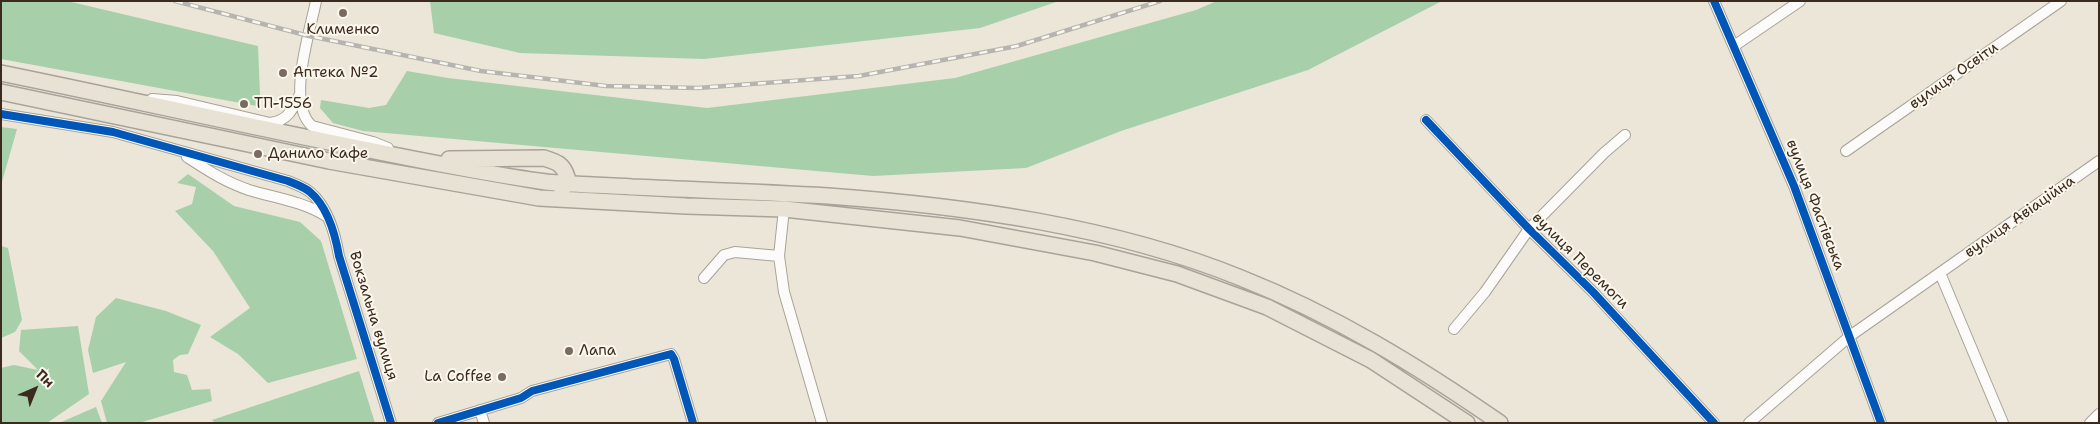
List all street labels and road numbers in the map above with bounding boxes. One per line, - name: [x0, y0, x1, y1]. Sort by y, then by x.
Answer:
- street label: вулиця Освіти: [1906, 39, 2002, 113]
- street label: вулиця Фастівська: [1782, 137, 1848, 273]
- street label: вулиця Авіаційна: [1961, 172, 2079, 262]
- street label: вулиця Перемоги: [1528, 209, 1632, 313]
- street label: Вокзальна вулиця: [345, 249, 401, 383]

